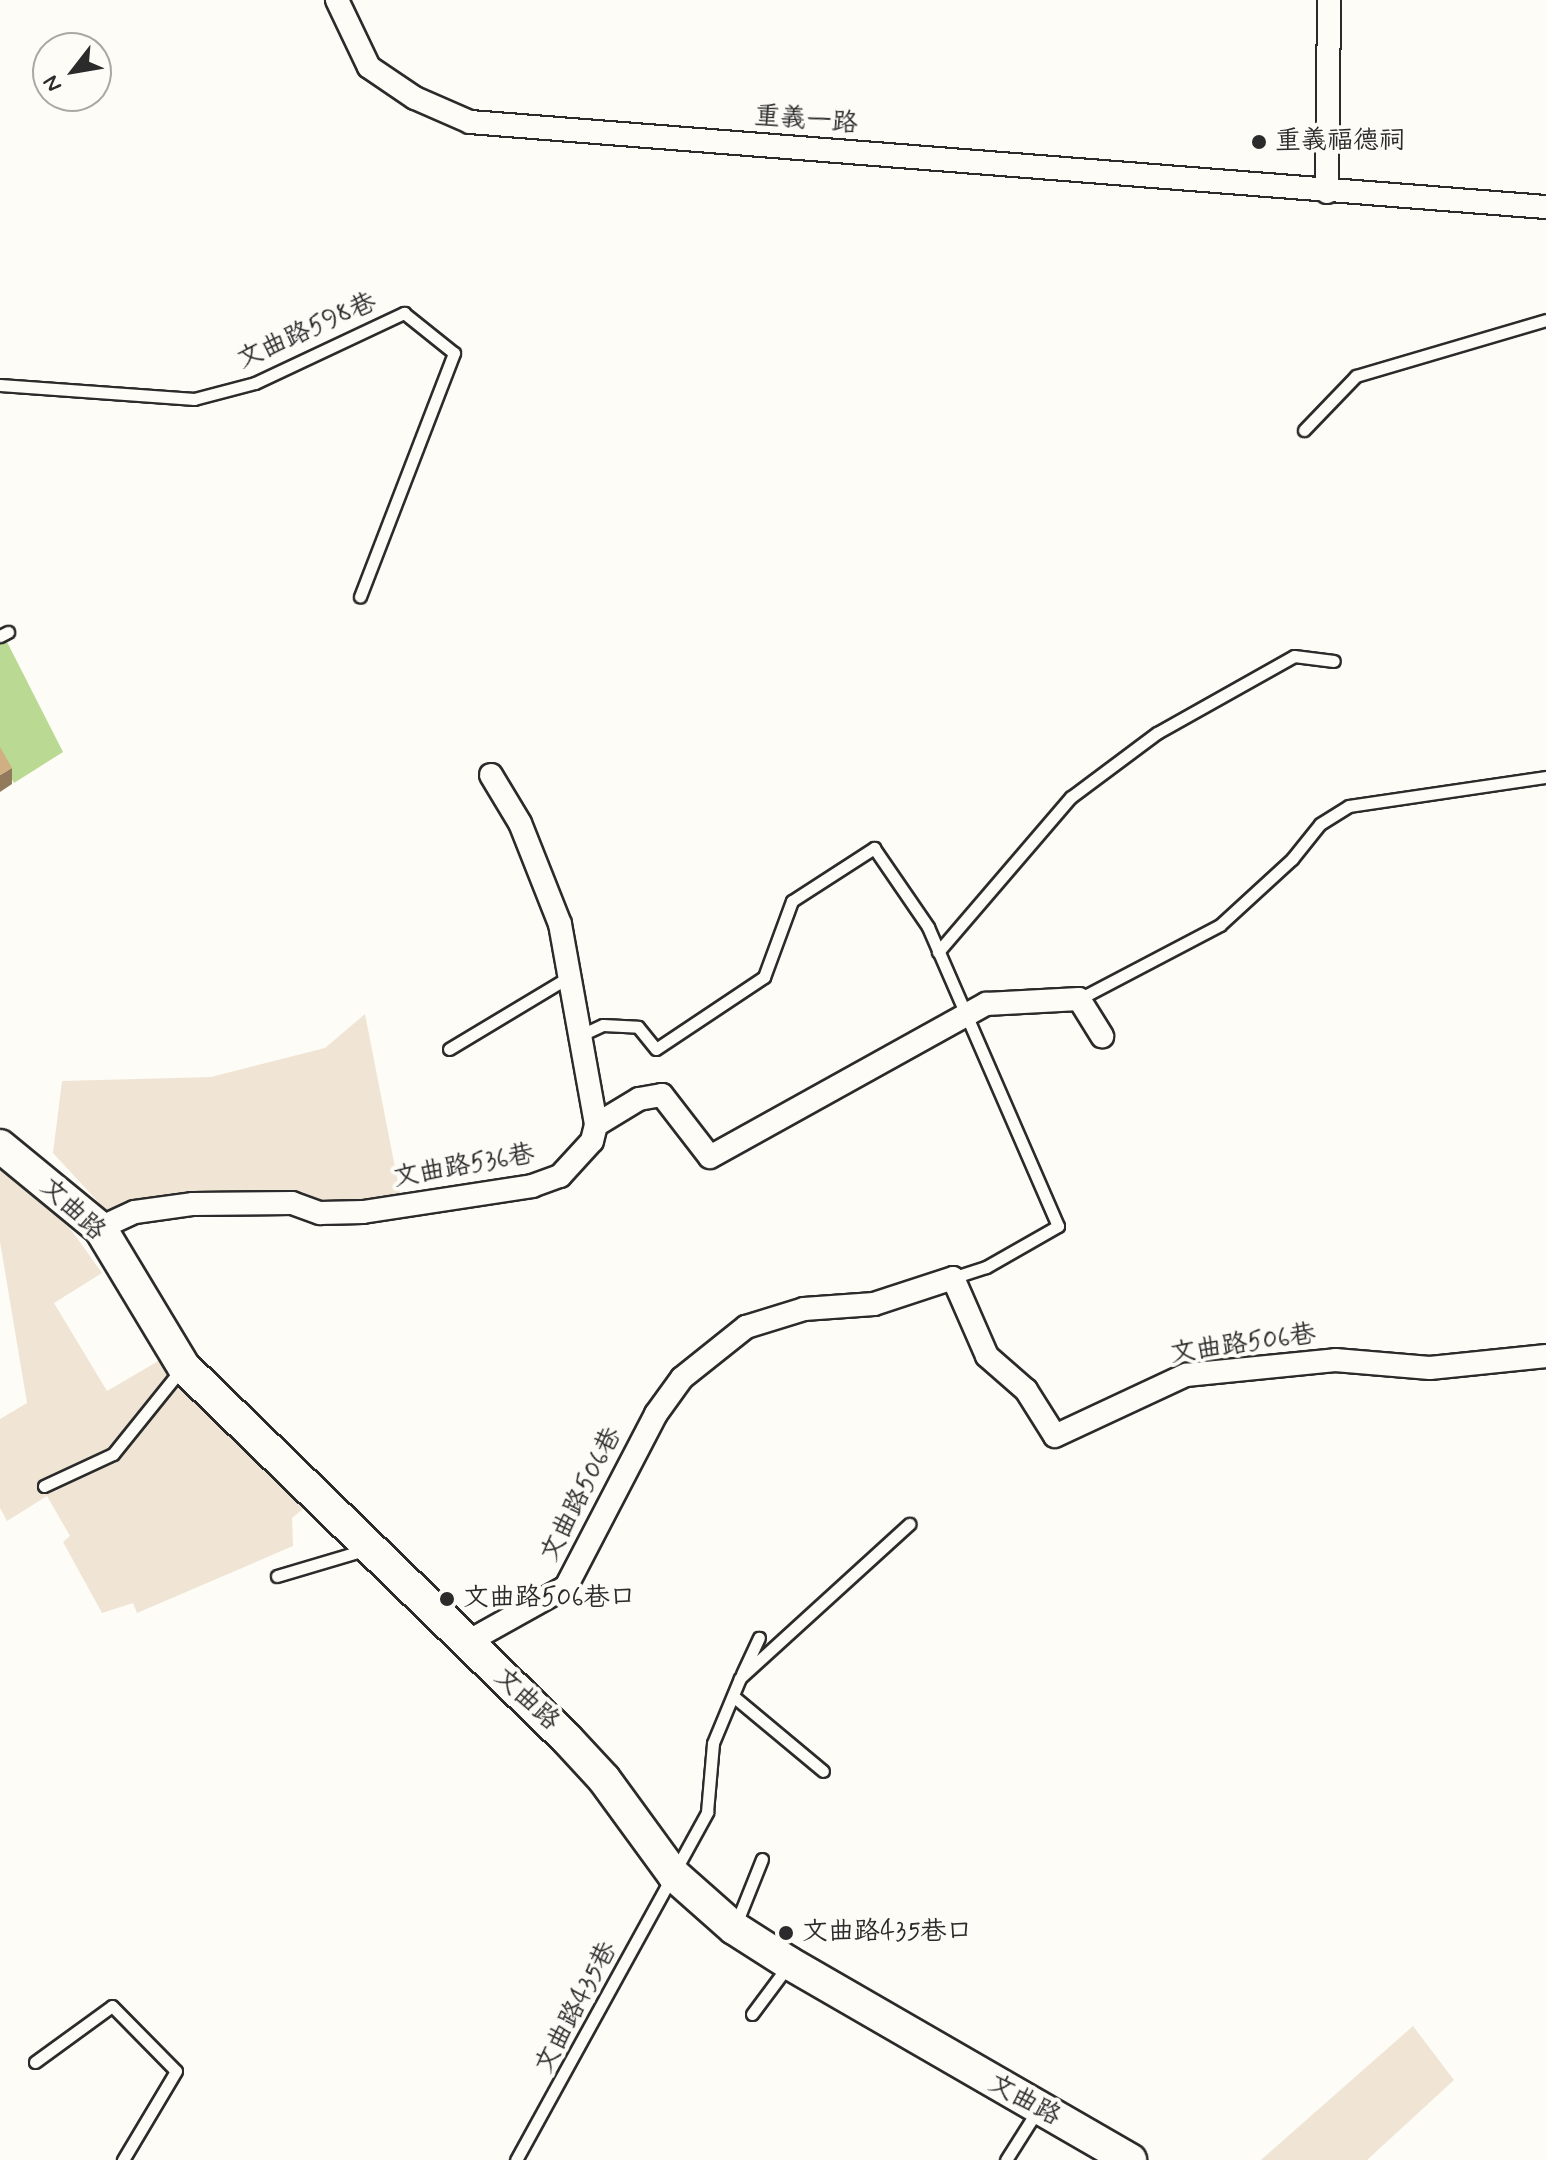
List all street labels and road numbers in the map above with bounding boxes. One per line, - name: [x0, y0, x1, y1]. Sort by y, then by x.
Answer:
- street label: 重義一路: [753, 101, 859, 141]
- street label: 文曲路598巷: [233, 287, 381, 377]
- street label: 文曲路536巷: [391, 1139, 537, 1195]
- street label: 文曲路: [33, 1172, 111, 1248]
- street label: 文曲路506巷: [1168, 1319, 1318, 1371]
- street label: 文曲路506巷: [535, 1423, 629, 1567]
- street label: 文曲路: [487, 1662, 565, 1738]
- street label: 文曲路435巷: [529, 1937, 625, 2079]
- street label: 文曲路: [982, 2068, 1066, 2134]

